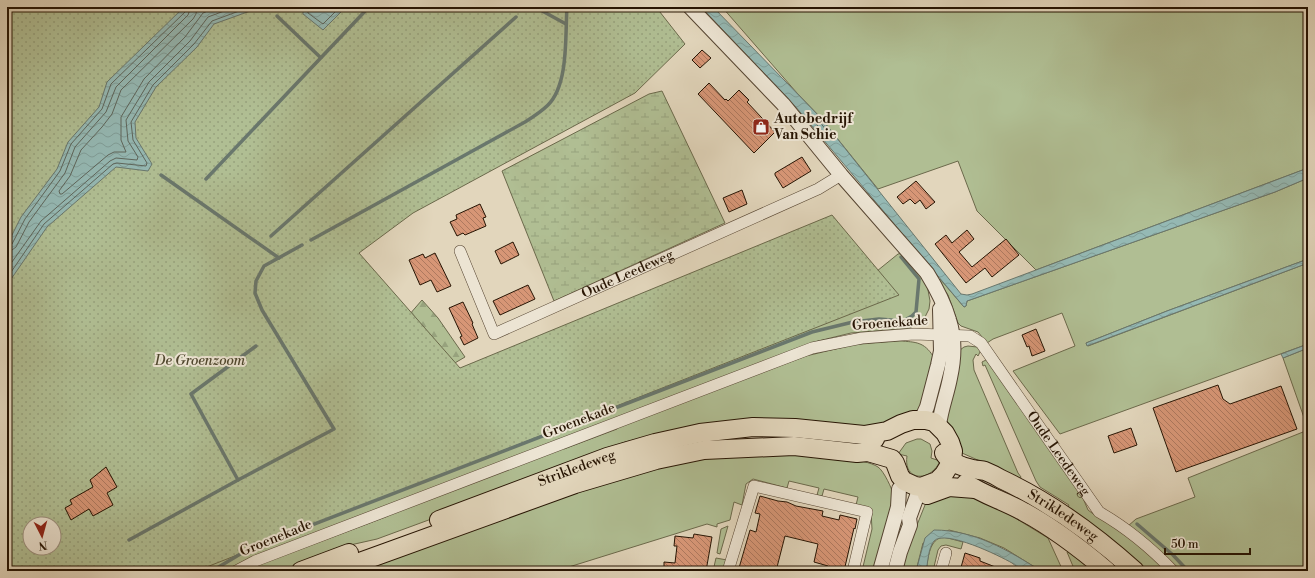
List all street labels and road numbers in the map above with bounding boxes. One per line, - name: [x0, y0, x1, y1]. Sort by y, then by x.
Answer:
- street label: Oude Leedeweg: [579, 245, 677, 303]
- street label: Groenekade: [851, 311, 929, 335]
- street label: Groenekade: [540, 399, 618, 443]
- street label: Oude Leedeweg: [1022, 408, 1094, 500]
- street label: Strikledeweg: [535, 446, 618, 491]
- street label: Strikledeweg: [1024, 485, 1102, 546]
- street label: Groenekade: [237, 515, 315, 561]

